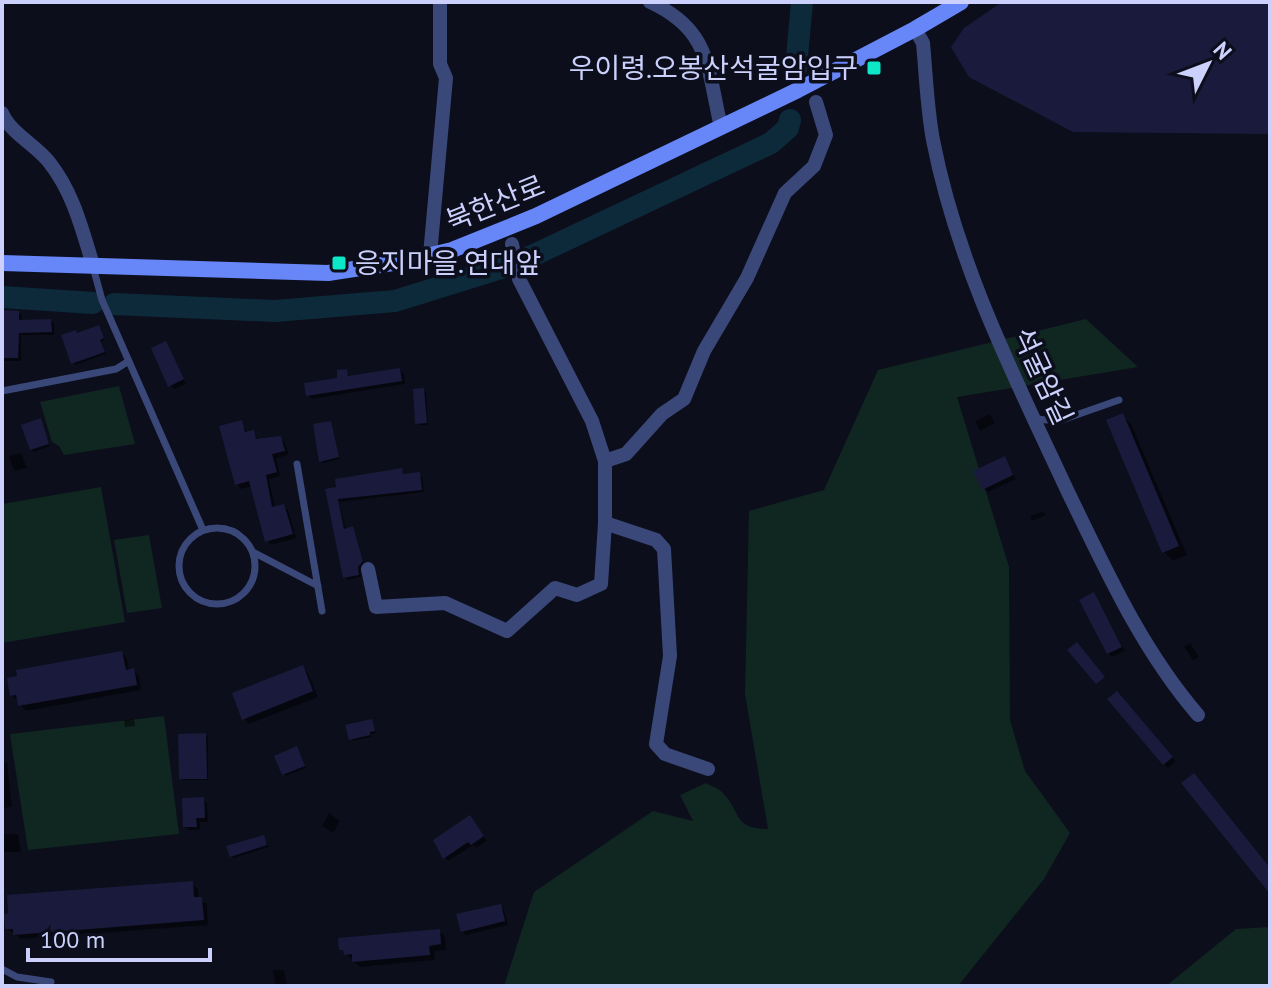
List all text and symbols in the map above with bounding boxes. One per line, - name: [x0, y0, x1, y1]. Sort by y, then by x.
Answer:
- north arrow: [1168, 24, 1248, 104]
- text: N: [1208, 36, 1238, 65]
- place label: 우이령.오봉산석굴암입구: [569, 49, 858, 86]
- marker: 우이령.오봉산석굴암입구: [865, 59, 883, 77]
- street label: 북한산로: [440, 166, 550, 239]
- place label: 응지마을.연대앞: [355, 244, 541, 281]
- marker: 응지마을.연대앞: [330, 254, 348, 272]
- street label: 석굴암길: [1005, 321, 1082, 430]
- scale bar: [28, 912, 210, 962]
- text: 100 m: [40, 924, 105, 955]

